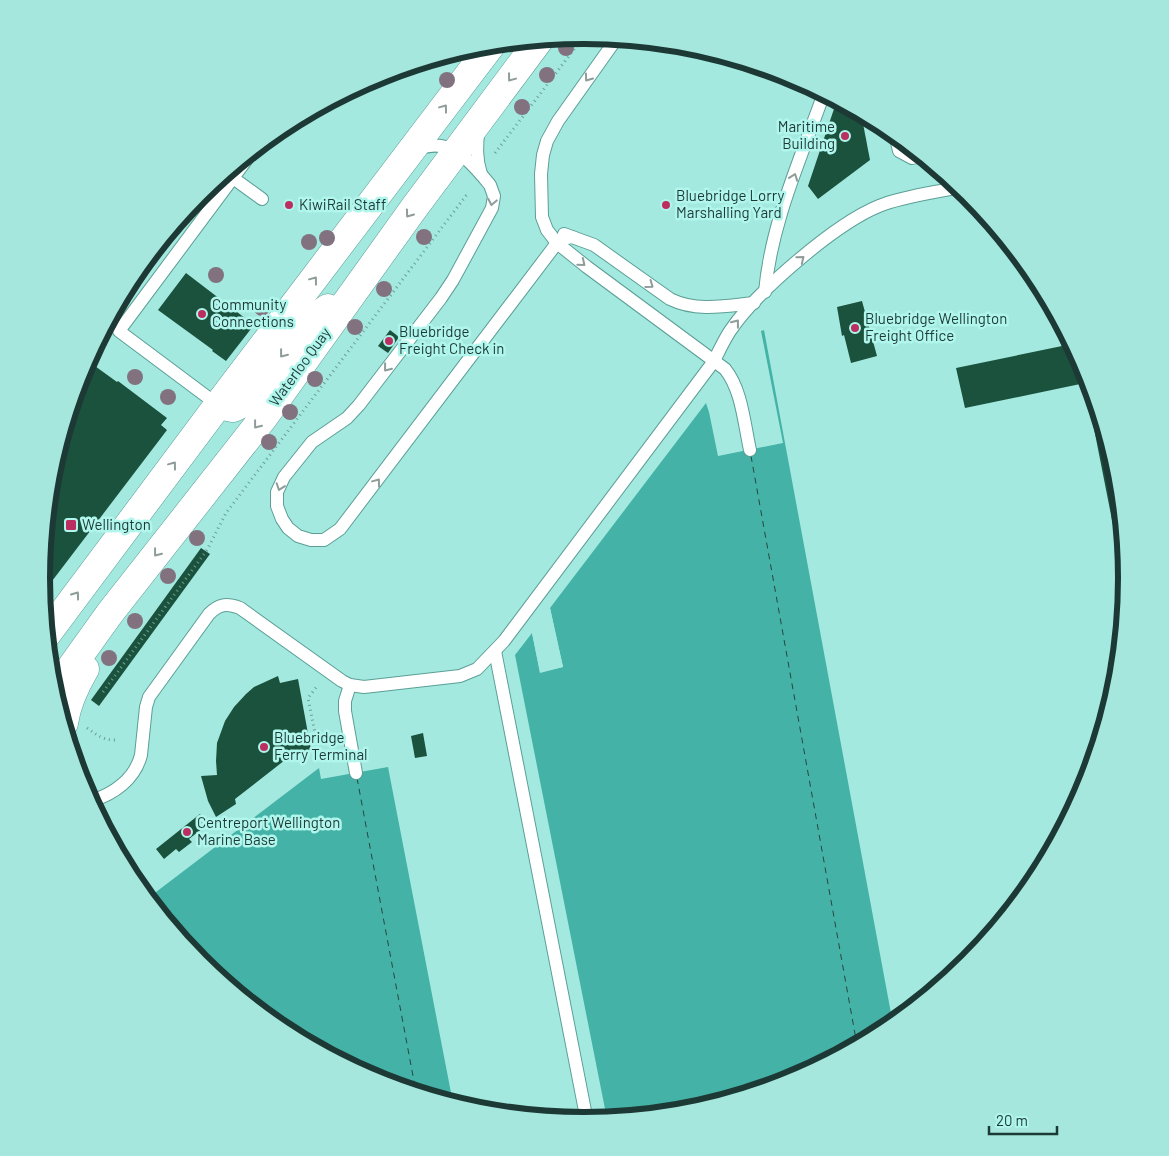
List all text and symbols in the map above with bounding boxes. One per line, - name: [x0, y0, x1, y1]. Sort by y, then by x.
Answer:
- one-way arrow: [508, 72, 517, 82]
- one-way arrow: [586, 72, 594, 81]
- one-way arrow: [438, 105, 446, 114]
- place label: Maritime Building: [778, 117, 835, 152]
- marker: Maritime Building: [839, 130, 851, 142]
- one-way arrow: [788, 173, 798, 182]
- place label: Bluebridge Lorry Marshalling Yard: [676, 186, 785, 221]
- place label: KiwiRail Staff: [299, 195, 386, 213]
- one-way arrow: [487, 198, 498, 207]
- marker: KiwiRail Staff: [283, 199, 295, 211]
- marker: Bluebridge Lorry Marshalling Yard: [660, 199, 672, 211]
- one-way arrow: [406, 209, 416, 218]
- one-way arrow: [796, 256, 805, 265]
- one-way arrow: [576, 258, 585, 266]
- one-way arrow: [308, 277, 316, 286]
- one-way arrow: [645, 279, 654, 288]
- place label: Community Connections: [212, 295, 294, 330]
- marker: Community Connections: [196, 308, 208, 320]
- place label: Bluebridge Wellington Freight Office: [865, 309, 1007, 344]
- one-way arrow: [730, 320, 739, 329]
- place label: Bluebridge Freight Check in: [399, 322, 504, 357]
- marker: Bluebridge Wellington Freight Office: [849, 322, 861, 334]
- street label: Waterloo Quay: [265, 324, 334, 409]
- marker: Bluebridge Freight Check in: [383, 335, 395, 347]
- one-way arrow: [281, 348, 289, 357]
- one-way arrow: [385, 362, 393, 371]
- one-way arrow: [254, 419, 263, 429]
- one-way arrow: [167, 461, 176, 471]
- one-way arrow: [371, 479, 379, 488]
- one-way arrow: [276, 482, 286, 491]
- place label: Wellington: [82, 515, 151, 533]
- marker: Wellington: [64, 518, 78, 532]
- one-way arrow: [154, 547, 163, 557]
- one-way arrow: [70, 591, 79, 601]
- place label: Bluebridge Ferry Terminal: [274, 728, 368, 763]
- marker: Bluebridge Ferry Terminal: [258, 741, 270, 753]
- place label: Centreport Wellington Marine Base: [197, 813, 340, 848]
- marker: Centreport Wellington Marine Base: [181, 826, 193, 838]
- scale bar: [989, 1104, 1056, 1136]
- text: 20 m: [996, 1111, 1028, 1129]

